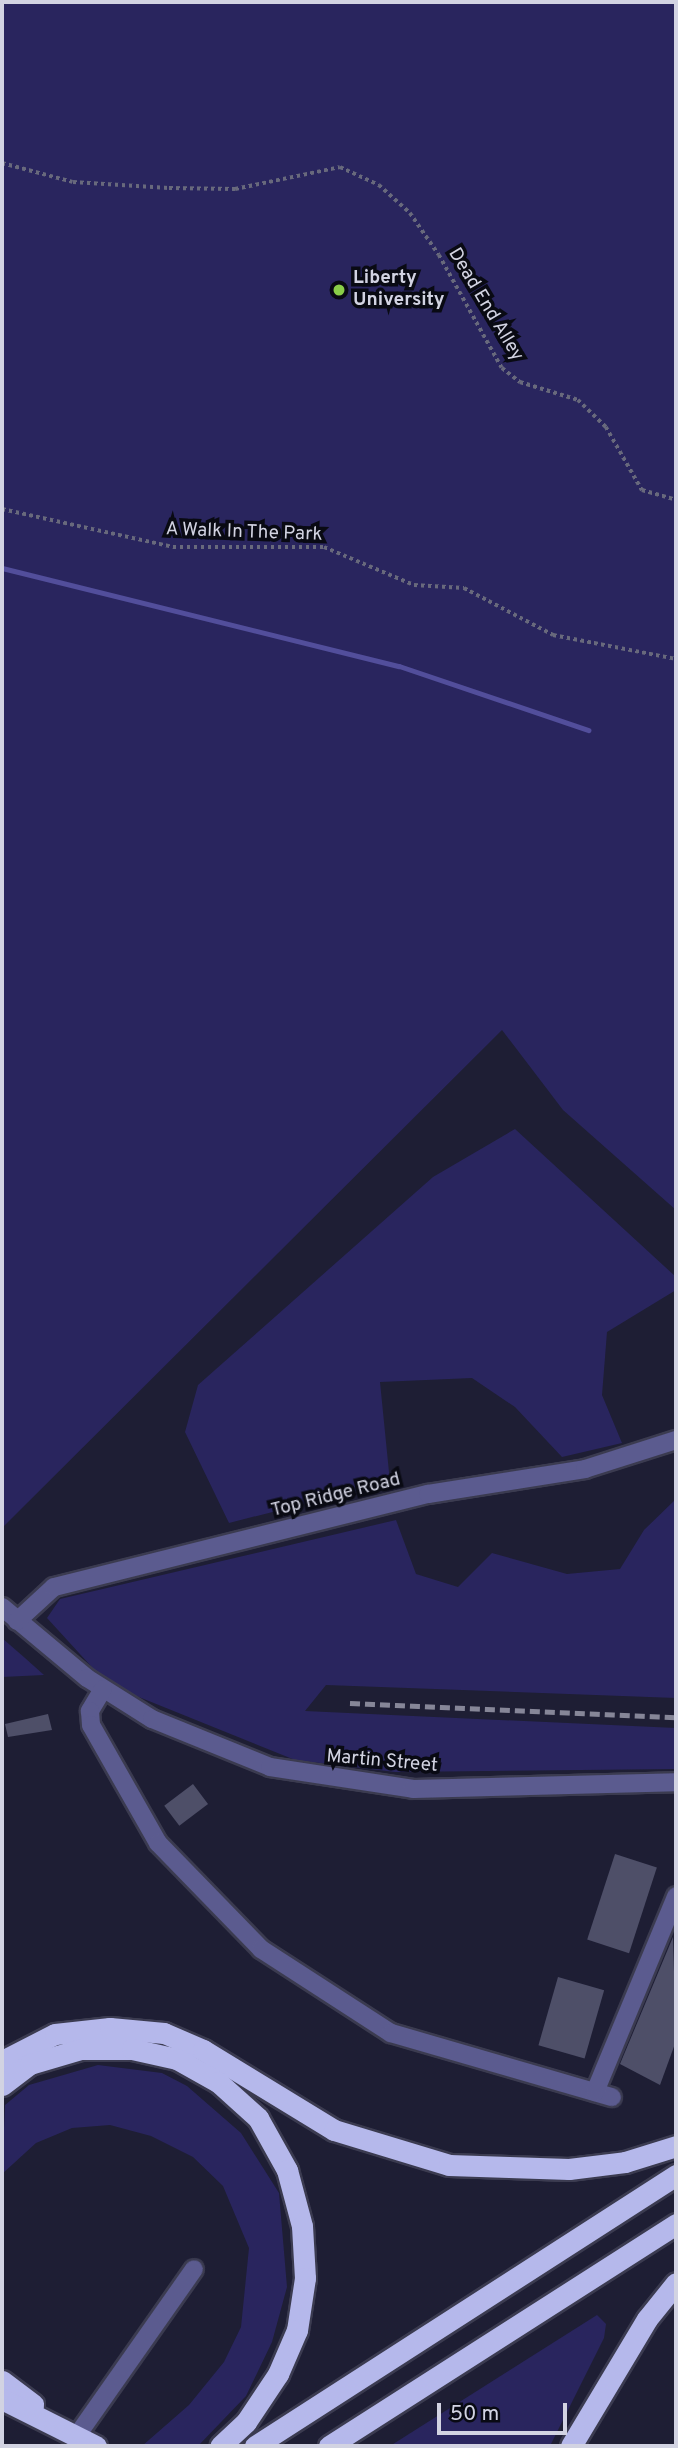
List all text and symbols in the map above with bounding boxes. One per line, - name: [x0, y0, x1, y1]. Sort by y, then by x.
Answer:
- street label: Dead End Alley: [442, 244, 528, 366]
- place label: Liberty University: [353, 268, 445, 312]
- marker: Liberty University: [331, 282, 347, 298]
- street label: A Walk In The Park: [164, 519, 324, 547]
- street label: Top Ridge Road: [269, 1469, 403, 1523]
- street label: Martin Street: [325, 1746, 439, 1778]
- scale bar: [440, 2388, 570, 2432]
- text: 50 m: [450, 2401, 499, 2428]

